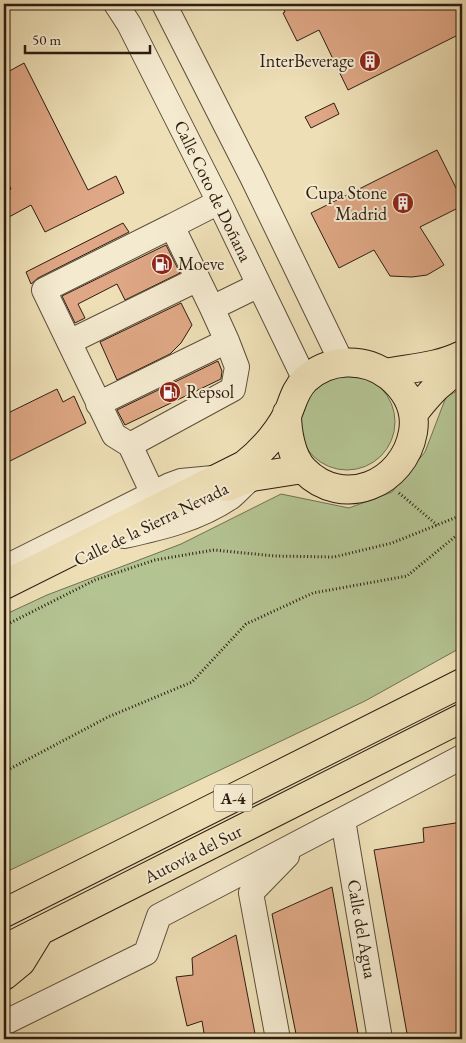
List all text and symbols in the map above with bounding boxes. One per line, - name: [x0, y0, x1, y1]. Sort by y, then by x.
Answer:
- scale bar: [25, 22, 150, 54]
- text: 50 m: [32, 30, 61, 49]
- place label: InterBeverage: [260, 49, 354, 72]
- building icon: InterBeverage: [358, 49, 382, 73]
- street label: Calle Coto de Doñana: [169, 116, 258, 266]
- place label: Cupa Stone Madrid: [306, 181, 388, 225]
- building icon: Cupa Stone Madrid: [391, 191, 415, 215]
- fuel station icon: Moeve: [150, 252, 174, 276]
- place label: Moeve: [178, 252, 224, 275]
- fuel station icon: Repsol: [158, 380, 182, 404]
- place label: Repsol: [186, 380, 234, 403]
- street label: Calle de la Sierra Nevada: [70, 476, 233, 571]
- road number: A-4: [214, 784, 252, 811]
- street label: Autovía del Sur: [139, 819, 246, 889]
- street label: Calle del Agua: [342, 878, 383, 981]

